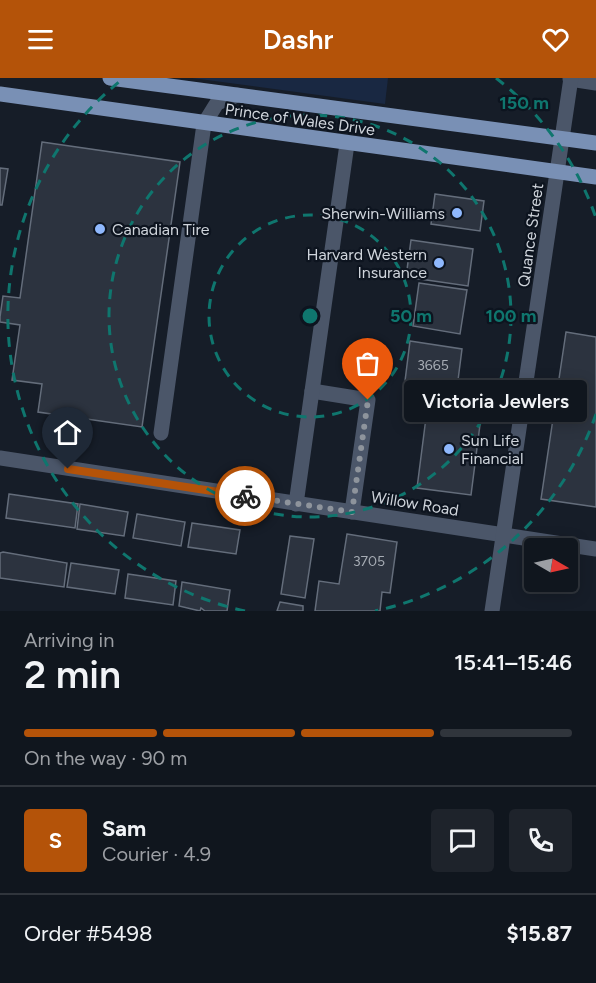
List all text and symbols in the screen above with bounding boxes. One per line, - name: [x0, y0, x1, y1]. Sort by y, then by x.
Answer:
- icon: menu: [24, 23, 57, 56]
- text: Dashr: [263, 23, 333, 56]
- icon: heart: [539, 23, 572, 56]
- text: 150 m: [499, 92, 549, 114]
- street label: Prince of Wales Drive: [224, 100, 376, 139]
- street label: Quance Street: [514, 182, 547, 288]
- place label: Sherwin-Williams: [321, 204, 445, 223]
- marker: Sherwin-Williams: [450, 206, 464, 220]
- place label: Canadian Tire: [112, 220, 210, 239]
- marker: Canadian Tire: [93, 222, 107, 236]
- place label: Harvard Western Insurance: [306, 245, 427, 282]
- marker: Harvard Western Insurance: [432, 256, 446, 270]
- text: 50 m: [390, 305, 432, 327]
- text: 100 m: [486, 305, 536, 327]
- centre of rings: [300, 306, 320, 326]
- pin: [342, 338, 393, 400]
- icon: bag: [351, 347, 384, 380]
- house number: 3665: [417, 357, 449, 374]
- callout: Victoria Jewlers: [404, 379, 587, 421]
- text: Victoria Jewlers: [422, 389, 569, 413]
- pin: [42, 407, 93, 469]
- icon: home: [51, 416, 84, 449]
- place label: Sun Life Financial: [461, 431, 523, 468]
- marker: Sun Life Financial: [442, 442, 456, 456]
- courier: [215, 466, 275, 526]
- icon: bike: [229, 480, 262, 513]
- street label: Willow Road: [370, 487, 460, 520]
- north arrow: [524, 538, 578, 592]
- map controls: [524, 538, 578, 592]
- house number: 3705: [353, 553, 385, 570]
- text: Arriving in: [24, 628, 114, 652]
- text: 15:41–15:46: [454, 649, 572, 676]
- text: 2 min: [24, 651, 121, 698]
- text: On the way · 90 m: [24, 746, 187, 770]
- button: chat: [431, 809, 494, 872]
- button: phone: [509, 809, 572, 872]
- text: Sam: [102, 815, 146, 842]
- text: S: [49, 827, 62, 854]
- text: Courier · 4.9: [102, 842, 211, 866]
- text: Order #5498: [24, 920, 152, 947]
- text: $15.87: [507, 920, 572, 947]

